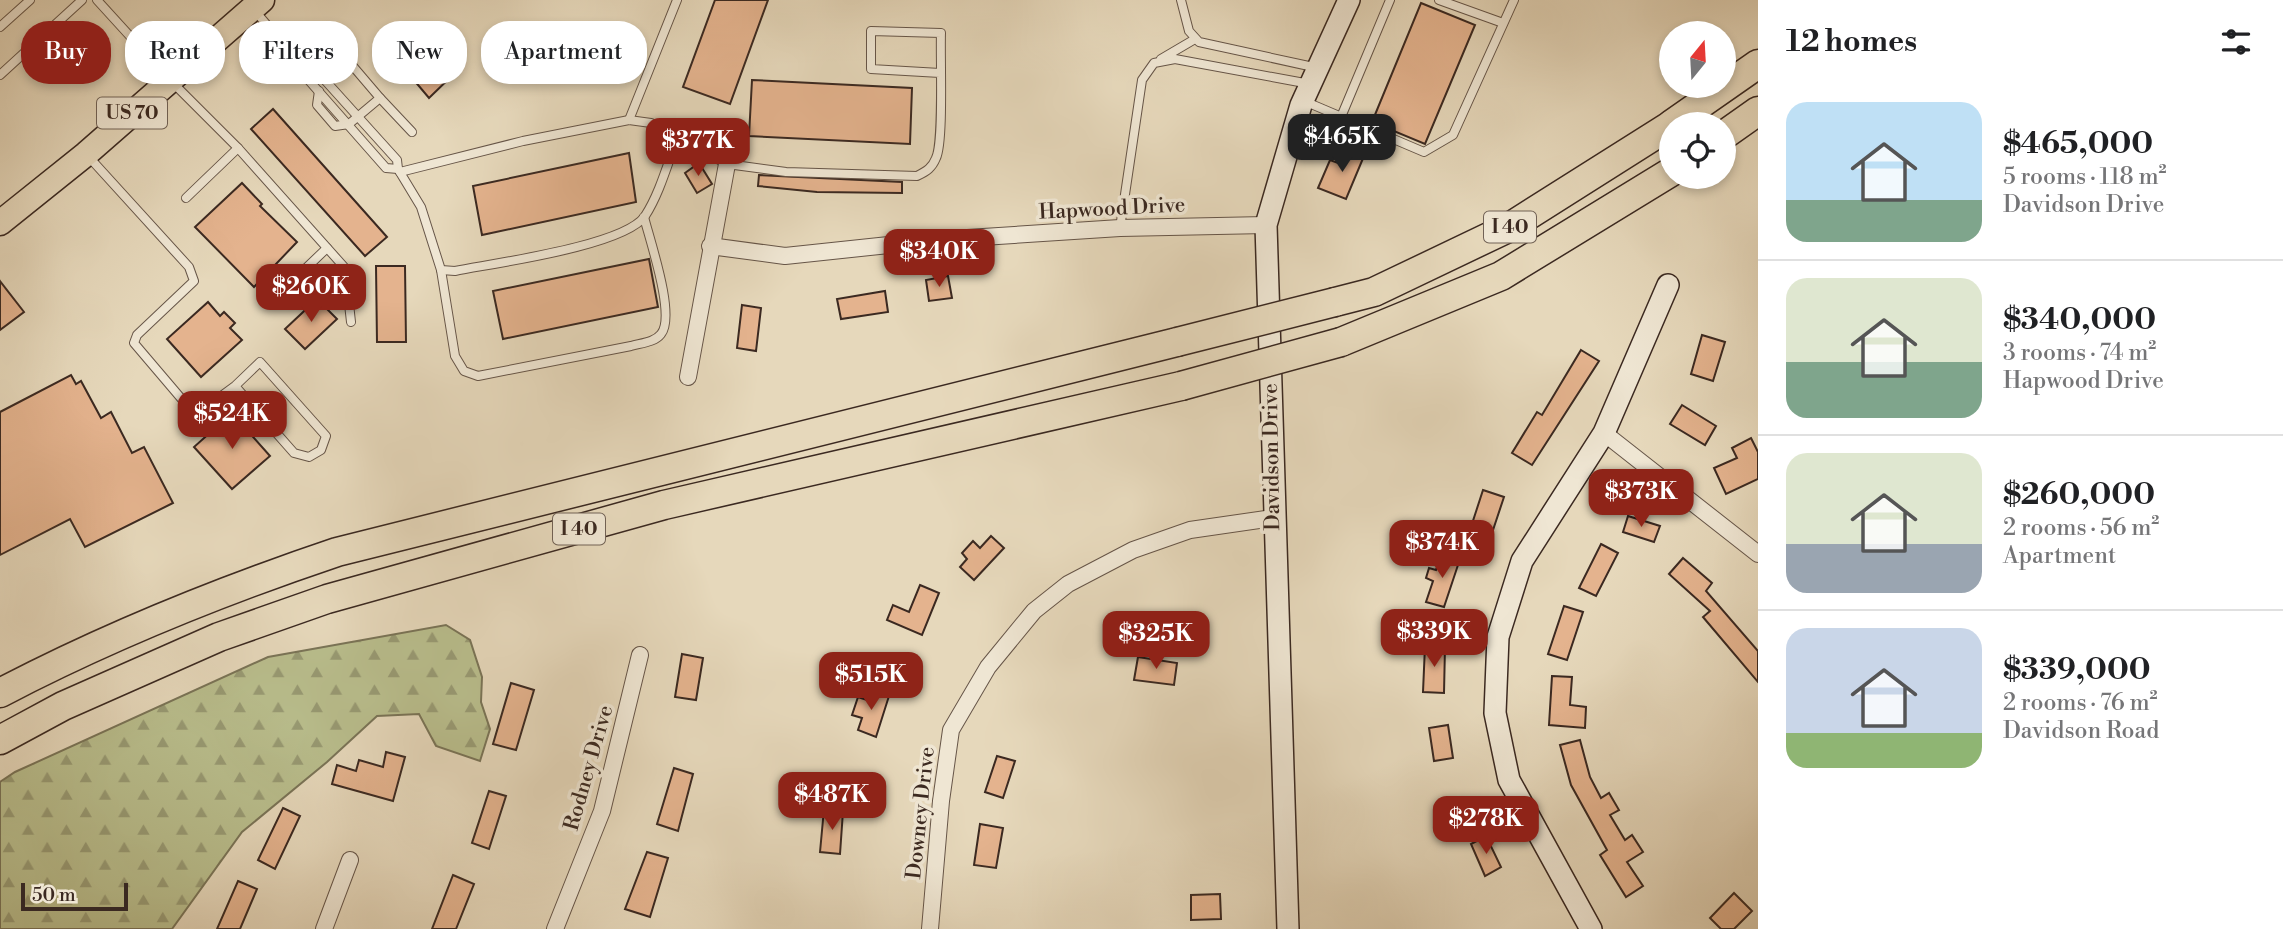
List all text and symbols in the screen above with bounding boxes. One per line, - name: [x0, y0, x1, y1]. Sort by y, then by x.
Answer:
- chip: Buy: [21, 21, 111, 84]
- chip: Rent: [125, 21, 225, 84]
- chip: Filters: [239, 21, 358, 84]
- chip: New: [372, 21, 467, 84]
- chip: Apartment: [481, 21, 647, 84]
- north arrow: [1659, 21, 1736, 98]
- map controls: [1659, 21, 1736, 189]
- text: 12 homes: [1786, 23, 1917, 61]
- icon: filters: [2217, 23, 2255, 61]
- road number: US 70: [97, 97, 167, 128]
- button: locate: [1659, 112, 1736, 189]
- pin: $465K: [1293, 114, 1391, 174]
- pin: $377K: [649, 118, 747, 178]
- text: $465K: [1304, 123, 1380, 151]
- text: $465,000: [2003, 125, 2153, 163]
- text: $377K: [662, 127, 734, 155]
- icon: home: [1842, 130, 1926, 214]
- text: 5 rooms · 118 m²: [2003, 163, 2167, 191]
- text: Davidson Drive: [2003, 191, 2164, 219]
- street label: Hapwood Drive: [1038, 192, 1186, 226]
- road number: I 40: [1484, 212, 1536, 243]
- pin: $340K: [890, 230, 988, 289]
- text: $340K: [900, 238, 978, 266]
- pin: $260K: [262, 264, 360, 324]
- text: $260K: [272, 273, 350, 301]
- text: $340,000: [2003, 301, 2156, 339]
- icon: home: [1842, 306, 1926, 390]
- text: 3 rooms · 74 m²: [2003, 339, 2156, 367]
- text: Hapwood Drive: [2003, 367, 2164, 395]
- street label: Davidson Drive: [1258, 383, 1286, 531]
- pin: $524K: [183, 392, 281, 451]
- text: $524K: [194, 400, 270, 428]
- pin: $373K: [1592, 470, 1690, 529]
- text: $260,000: [2003, 476, 2155, 514]
- text: $373K: [1605, 478, 1677, 506]
- icon: home: [1842, 481, 1926, 565]
- road number: I 40: [553, 514, 605, 544]
- text: 2 rooms · 56 m²: [2003, 514, 2159, 542]
- pin: $374K: [1393, 520, 1491, 580]
- text: $374K: [1405, 529, 1479, 557]
- text: Apartment: [2003, 542, 2116, 570]
- pin: $339K: [1385, 610, 1483, 669]
- pin: $325K: [1107, 612, 1205, 671]
- text: $339K: [1397, 618, 1471, 646]
- text: $325K: [1119, 620, 1193, 648]
- text: $339,000: [2003, 651, 2151, 689]
- pin: $515K: [822, 652, 920, 712]
- icon: home: [1842, 656, 1926, 740]
- text: $515K: [835, 661, 907, 689]
- text: 2 rooms · 76 m²: [2003, 689, 2158, 717]
- street label: Rodney Drive: [559, 702, 619, 834]
- text: Davidson Road: [2003, 717, 2159, 745]
- street label: Downey Drive: [901, 745, 941, 881]
- pin: $487K: [783, 772, 881, 832]
- text: $487K: [794, 781, 870, 809]
- pin: $278K: [1437, 796, 1535, 856]
- text: $278K: [1449, 805, 1523, 833]
- scale bar: [21, 880, 128, 912]
- text: 50 m: [32, 883, 76, 907]

